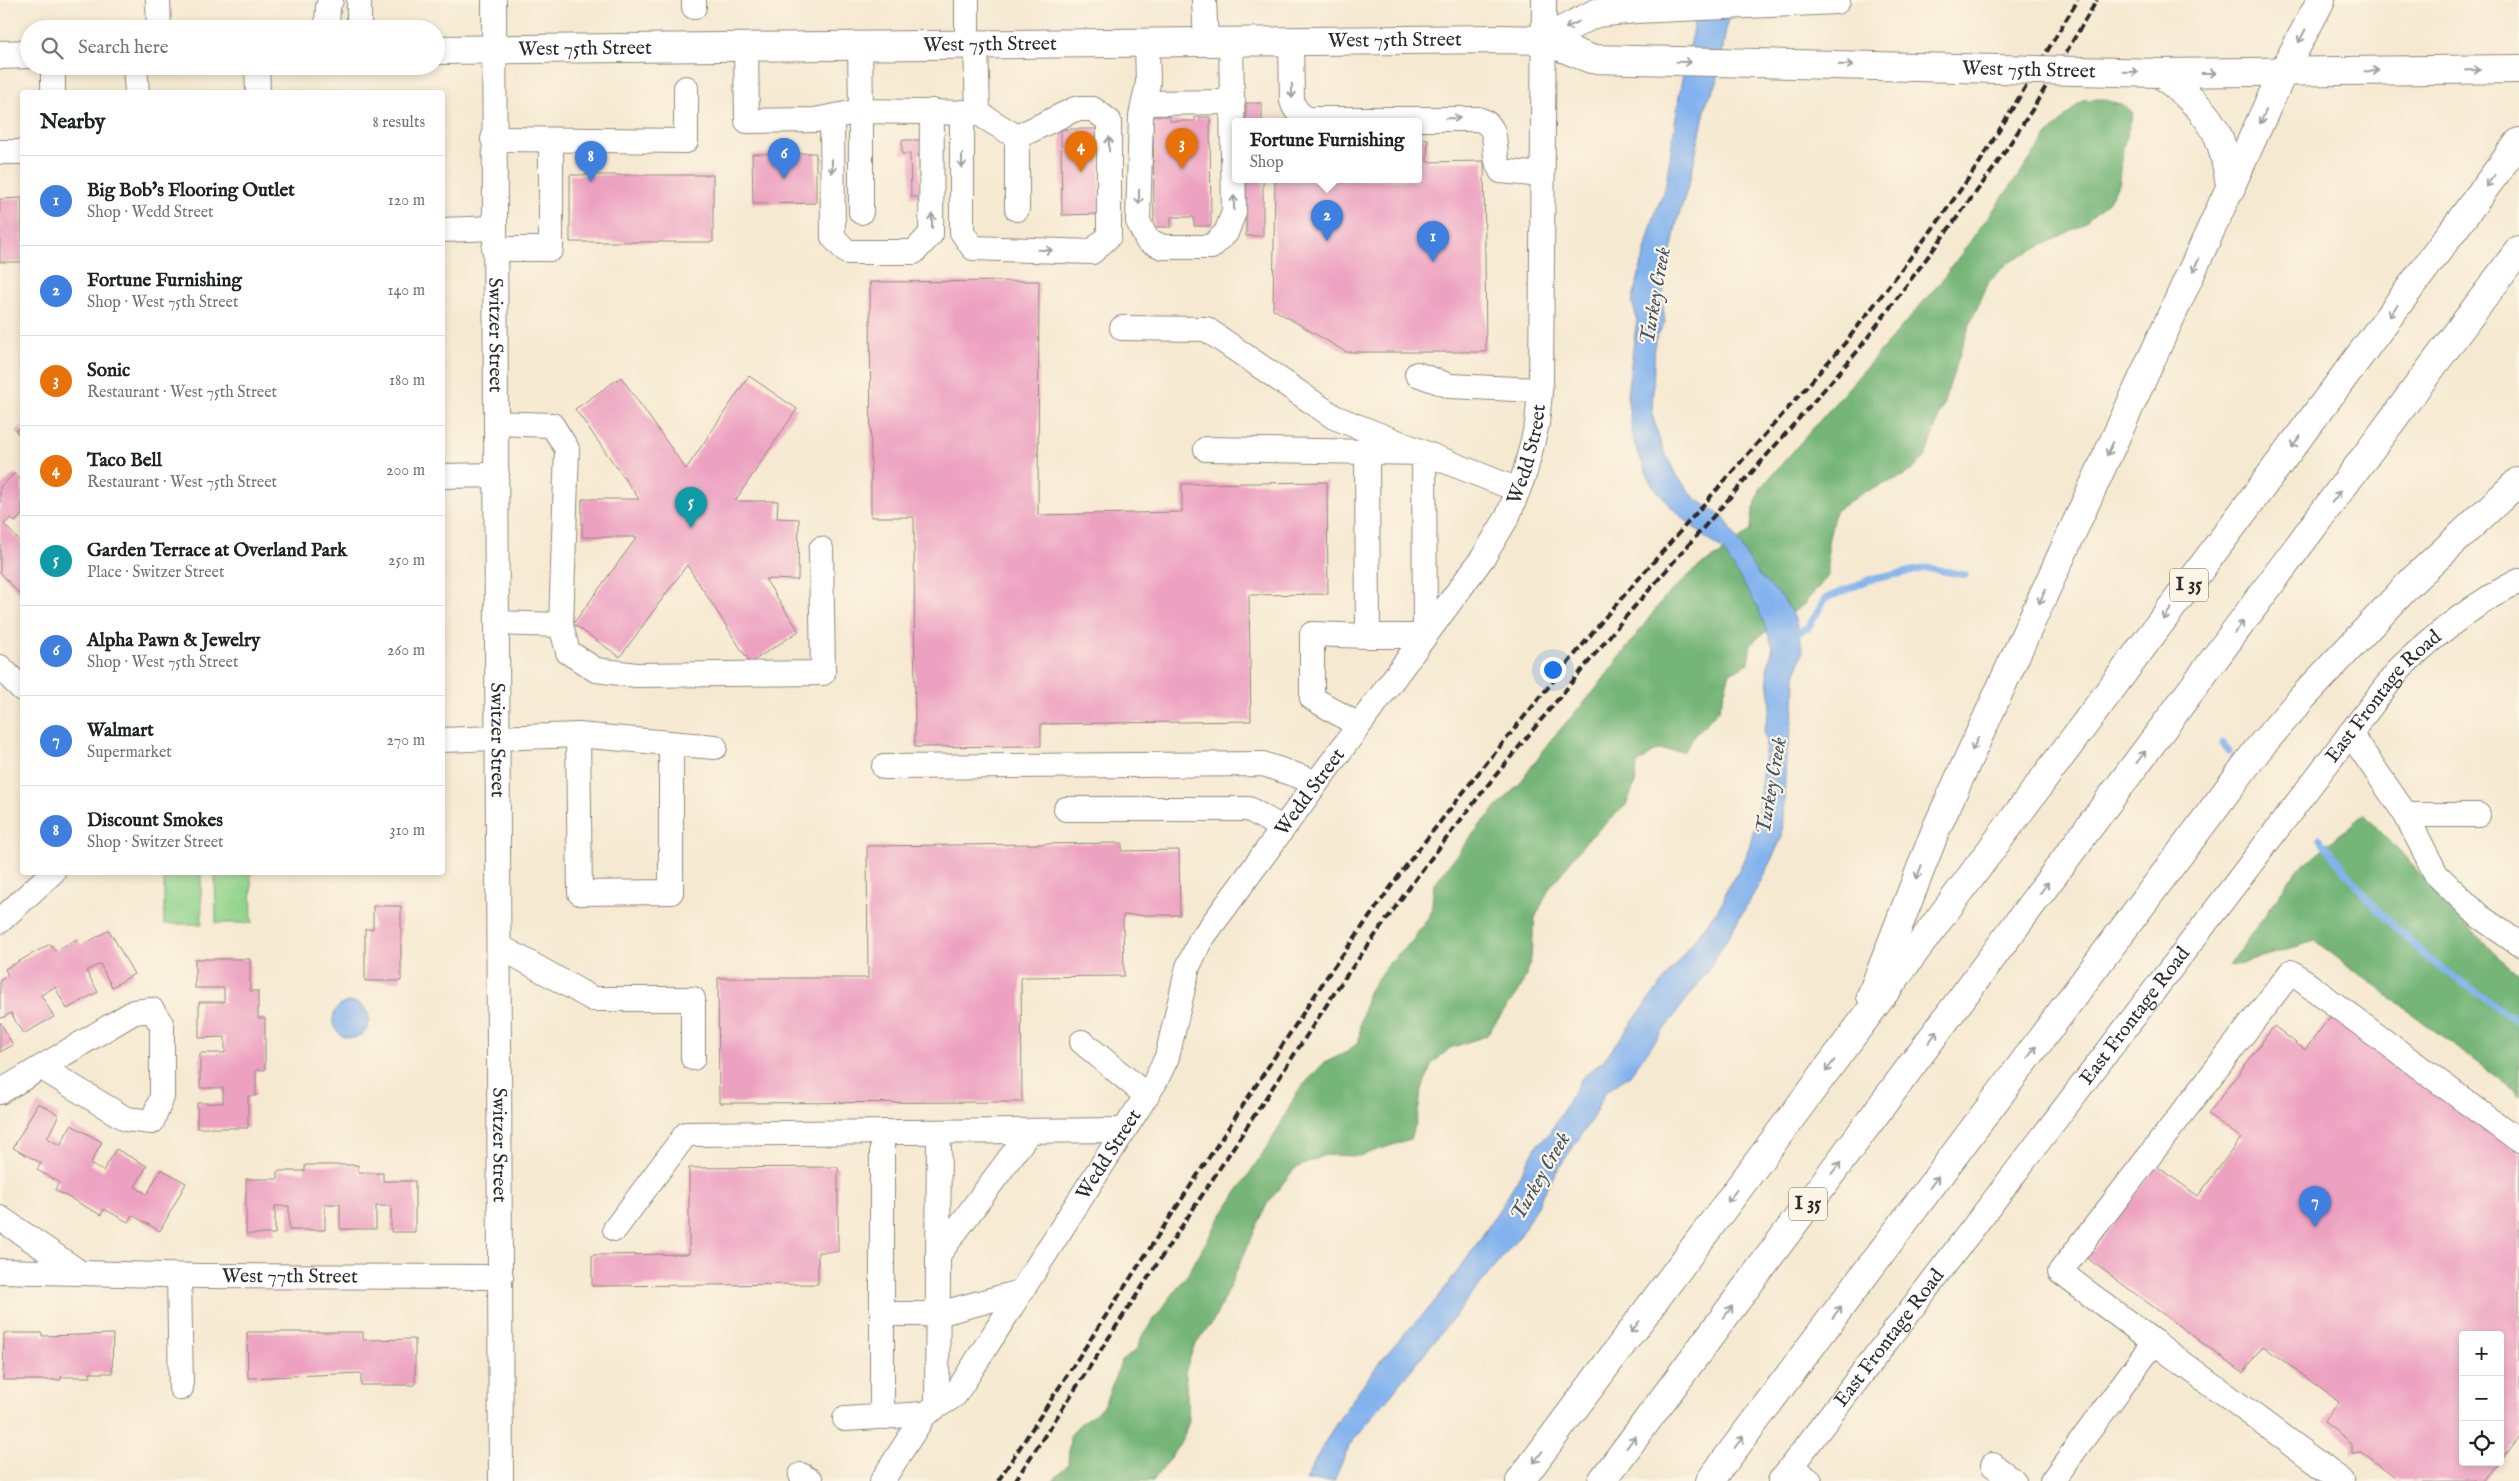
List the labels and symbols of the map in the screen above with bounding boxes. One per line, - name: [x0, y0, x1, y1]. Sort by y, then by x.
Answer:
- one-way arrow: [1565, 21, 1580, 30]
- street label: West 75th Street: [1328, 27, 1462, 53]
- one-way arrow: [2297, 28, 2306, 43]
- street label: West 75th Street: [923, 31, 1057, 57]
- street label: West 75th Street: [518, 35, 652, 62]
- street label: West 75th Street: [1962, 56, 2096, 84]
- one-way arrow: [1676, 57, 1692, 66]
- one-way arrow: [1838, 61, 1854, 70]
- one-way arrow: [2464, 65, 2481, 75]
- one-way arrow: [2122, 67, 2139, 77]
- one-way arrow: [2363, 67, 2379, 76]
- one-way arrow: [2200, 68, 2217, 78]
- one-way arrow: [1287, 82, 1297, 99]
- one-way arrow: [2257, 109, 2267, 124]
- one-way arrow: [1444, 113, 1460, 123]
- pin: 3: [1166, 128, 1198, 169]
- pin: 4: [1065, 131, 1097, 172]
- one-way arrow: [1104, 136, 1114, 152]
- pin: 6: [768, 138, 800, 179]
- pin: 8: [575, 141, 607, 182]
- one-way arrow: [957, 152, 967, 169]
- one-way arrow: [827, 157, 837, 173]
- one-way arrow: [2485, 174, 2495, 188]
- one-way arrow: [1134, 188, 1144, 204]
- one-way arrow: [1229, 196, 1239, 212]
- pin: 2: [1311, 200, 1343, 241]
- one-way arrow: [927, 213, 937, 230]
- pin: 1: [1417, 221, 1449, 262]
- water label: Turkey Creek: [1634, 245, 1678, 347]
- one-way arrow: [1036, 246, 1052, 255]
- one-way arrow: [2190, 257, 2200, 272]
- street label: Switzer Street: [483, 277, 508, 393]
- one-way arrow: [2387, 304, 2398, 317]
- street label: Wedd Street: [1501, 403, 1551, 508]
- one-way arrow: [2290, 435, 2301, 448]
- one-way arrow: [2105, 441, 2115, 456]
- pin: 5: [675, 487, 707, 528]
- one-way arrow: [2330, 491, 2341, 504]
- road number: I 35: [2170, 568, 2208, 602]
- one-way arrow: [2037, 589, 2047, 604]
- one-way arrow: [2162, 607, 2172, 621]
- one-way arrow: [2233, 621, 2244, 634]
- street label: East Frontage Road: [2320, 624, 2447, 768]
- your location: [1540, 657, 1566, 683]
- street label: Switzer Street: [485, 682, 510, 798]
- water label: Turkey Creek: [1750, 735, 1794, 837]
- one-way arrow: [1969, 736, 1979, 751]
- street label: Wedd Street: [1269, 743, 1351, 841]
- one-way arrow: [2136, 751, 2147, 764]
- one-way arrow: [1914, 864, 1923, 879]
- one-way arrow: [2039, 882, 2050, 895]
- street label: East Frontage Road: [2074, 942, 2196, 1090]
- one-way arrow: [1928, 1030, 1938, 1044]
- one-way arrow: [2026, 1046, 2037, 1059]
- one-way arrow: [1824, 1059, 1835, 1072]
- street label: Switzer Street: [487, 1087, 512, 1203]
- street label: Wedd Street: [1070, 1104, 1147, 1205]
- water label: Turkey Creek: [1505, 1127, 1578, 1226]
- one-way arrow: [1830, 1161, 1841, 1175]
- one-way arrow: [1929, 1175, 1939, 1189]
- pin: 7: [2299, 1186, 2331, 1227]
- road number: I 35: [1789, 1188, 1827, 1220]
- one-way arrow: [1727, 1189, 1738, 1202]
- street label: West 77th Street: [222, 1264, 358, 1289]
- street label: East Frontage Road: [1829, 1264, 1950, 1412]
- one-way arrow: [1723, 1305, 1733, 1319]
- one-way arrow: [1831, 1306, 1842, 1319]
- one-way arrow: [1630, 1320, 1640, 1334]
- one-way arrow: [1734, 1435, 1744, 1449]
- one-way arrow: [1625, 1436, 1636, 1449]
- one-way arrow: [1532, 1450, 1543, 1463]

